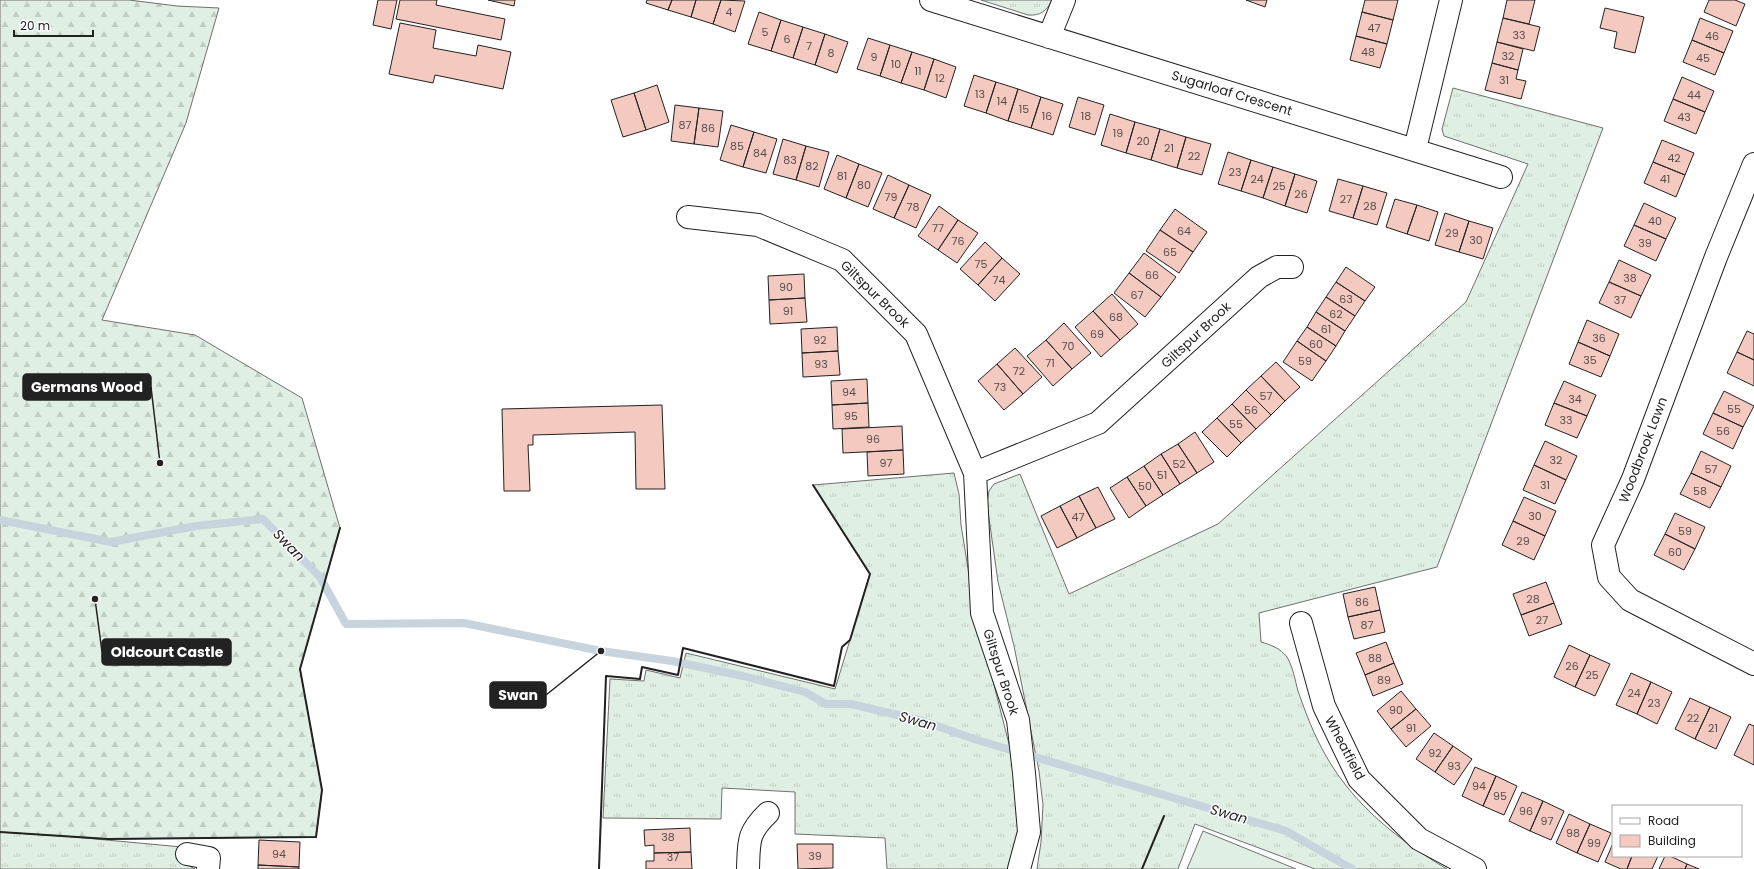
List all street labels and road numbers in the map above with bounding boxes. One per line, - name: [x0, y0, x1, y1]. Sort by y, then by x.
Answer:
- street label: Sugarloaf Crescent: [1169, 66, 1295, 120]
- street label: Giltspur Brook: [836, 256, 914, 332]
- street label: Giltspur Brook: [1157, 297, 1235, 373]
- street label: Woodbrook Lawn: [1614, 394, 1672, 506]
- street label: Giltspur Brook: [978, 626, 1024, 718]
- street label: Wheatfield: [1320, 713, 1370, 783]

